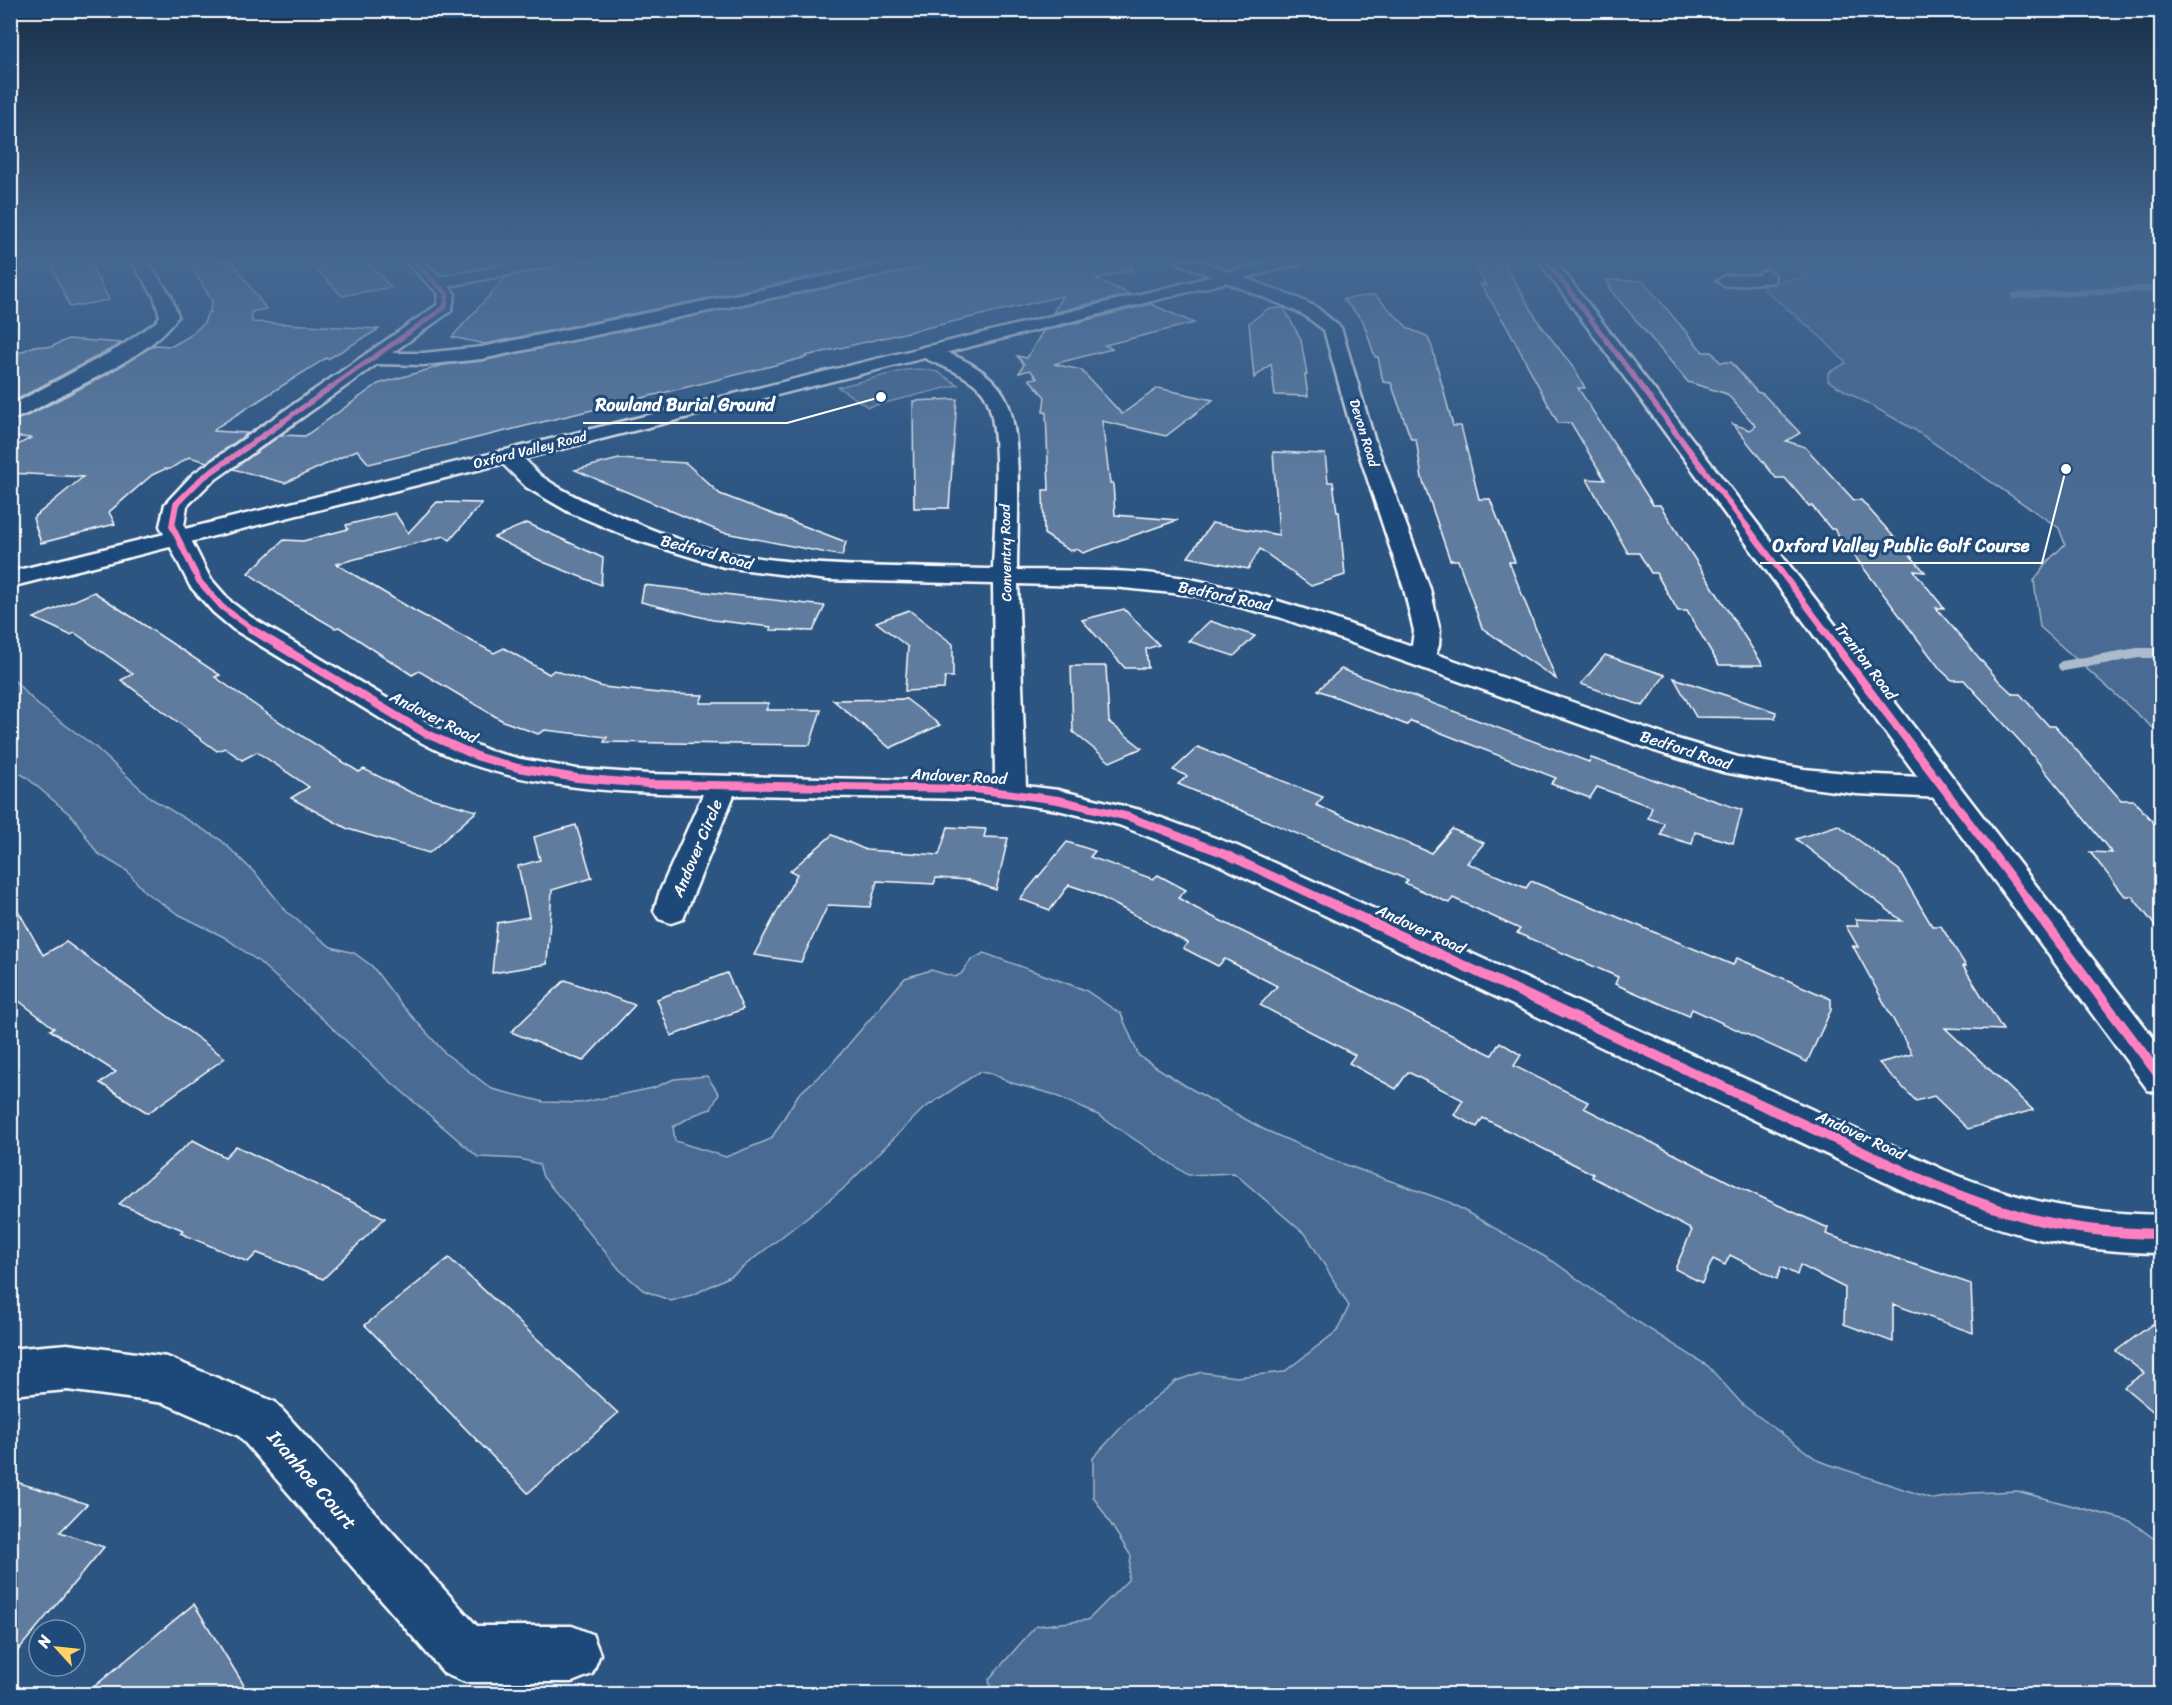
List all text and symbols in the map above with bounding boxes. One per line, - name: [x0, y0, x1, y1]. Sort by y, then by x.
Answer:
- callout: Rowland Burial Ground: [583, 387, 787, 423]
- text: Rowland Burial Ground: [594, 389, 776, 421]
- street label: Devon Road: [1342, 396, 1387, 472]
- street label: Oxford Valley Road: [471, 423, 591, 476]
- street label: Conventry Road: [993, 502, 1019, 602]
- street label: Bedford Road: [657, 526, 758, 579]
- callout: Oxford Valley Public Golf Course: [1760, 527, 2042, 563]
- text: Oxford Valley Public Golf Course: [1773, 530, 2030, 562]
- street label: Bedford Road: [1175, 572, 1276, 620]
- street label: Trenton Road: [1827, 615, 1906, 708]
- street label: Andover Road: [384, 682, 485, 752]
- street label: Bedford Road: [1636, 722, 1737, 779]
- street label: Andover Road: [909, 759, 1009, 793]
- street label: Andover Circle: [663, 795, 731, 902]
- street label: Andover Road: [1370, 895, 1472, 963]
- street label: Andover Road: [1810, 1101, 1912, 1169]
- street label: Ivanhoe Court: [258, 1421, 366, 1538]
- north arrow: [27, 1618, 87, 1678]
- text: N: [28, 1629, 60, 1654]

